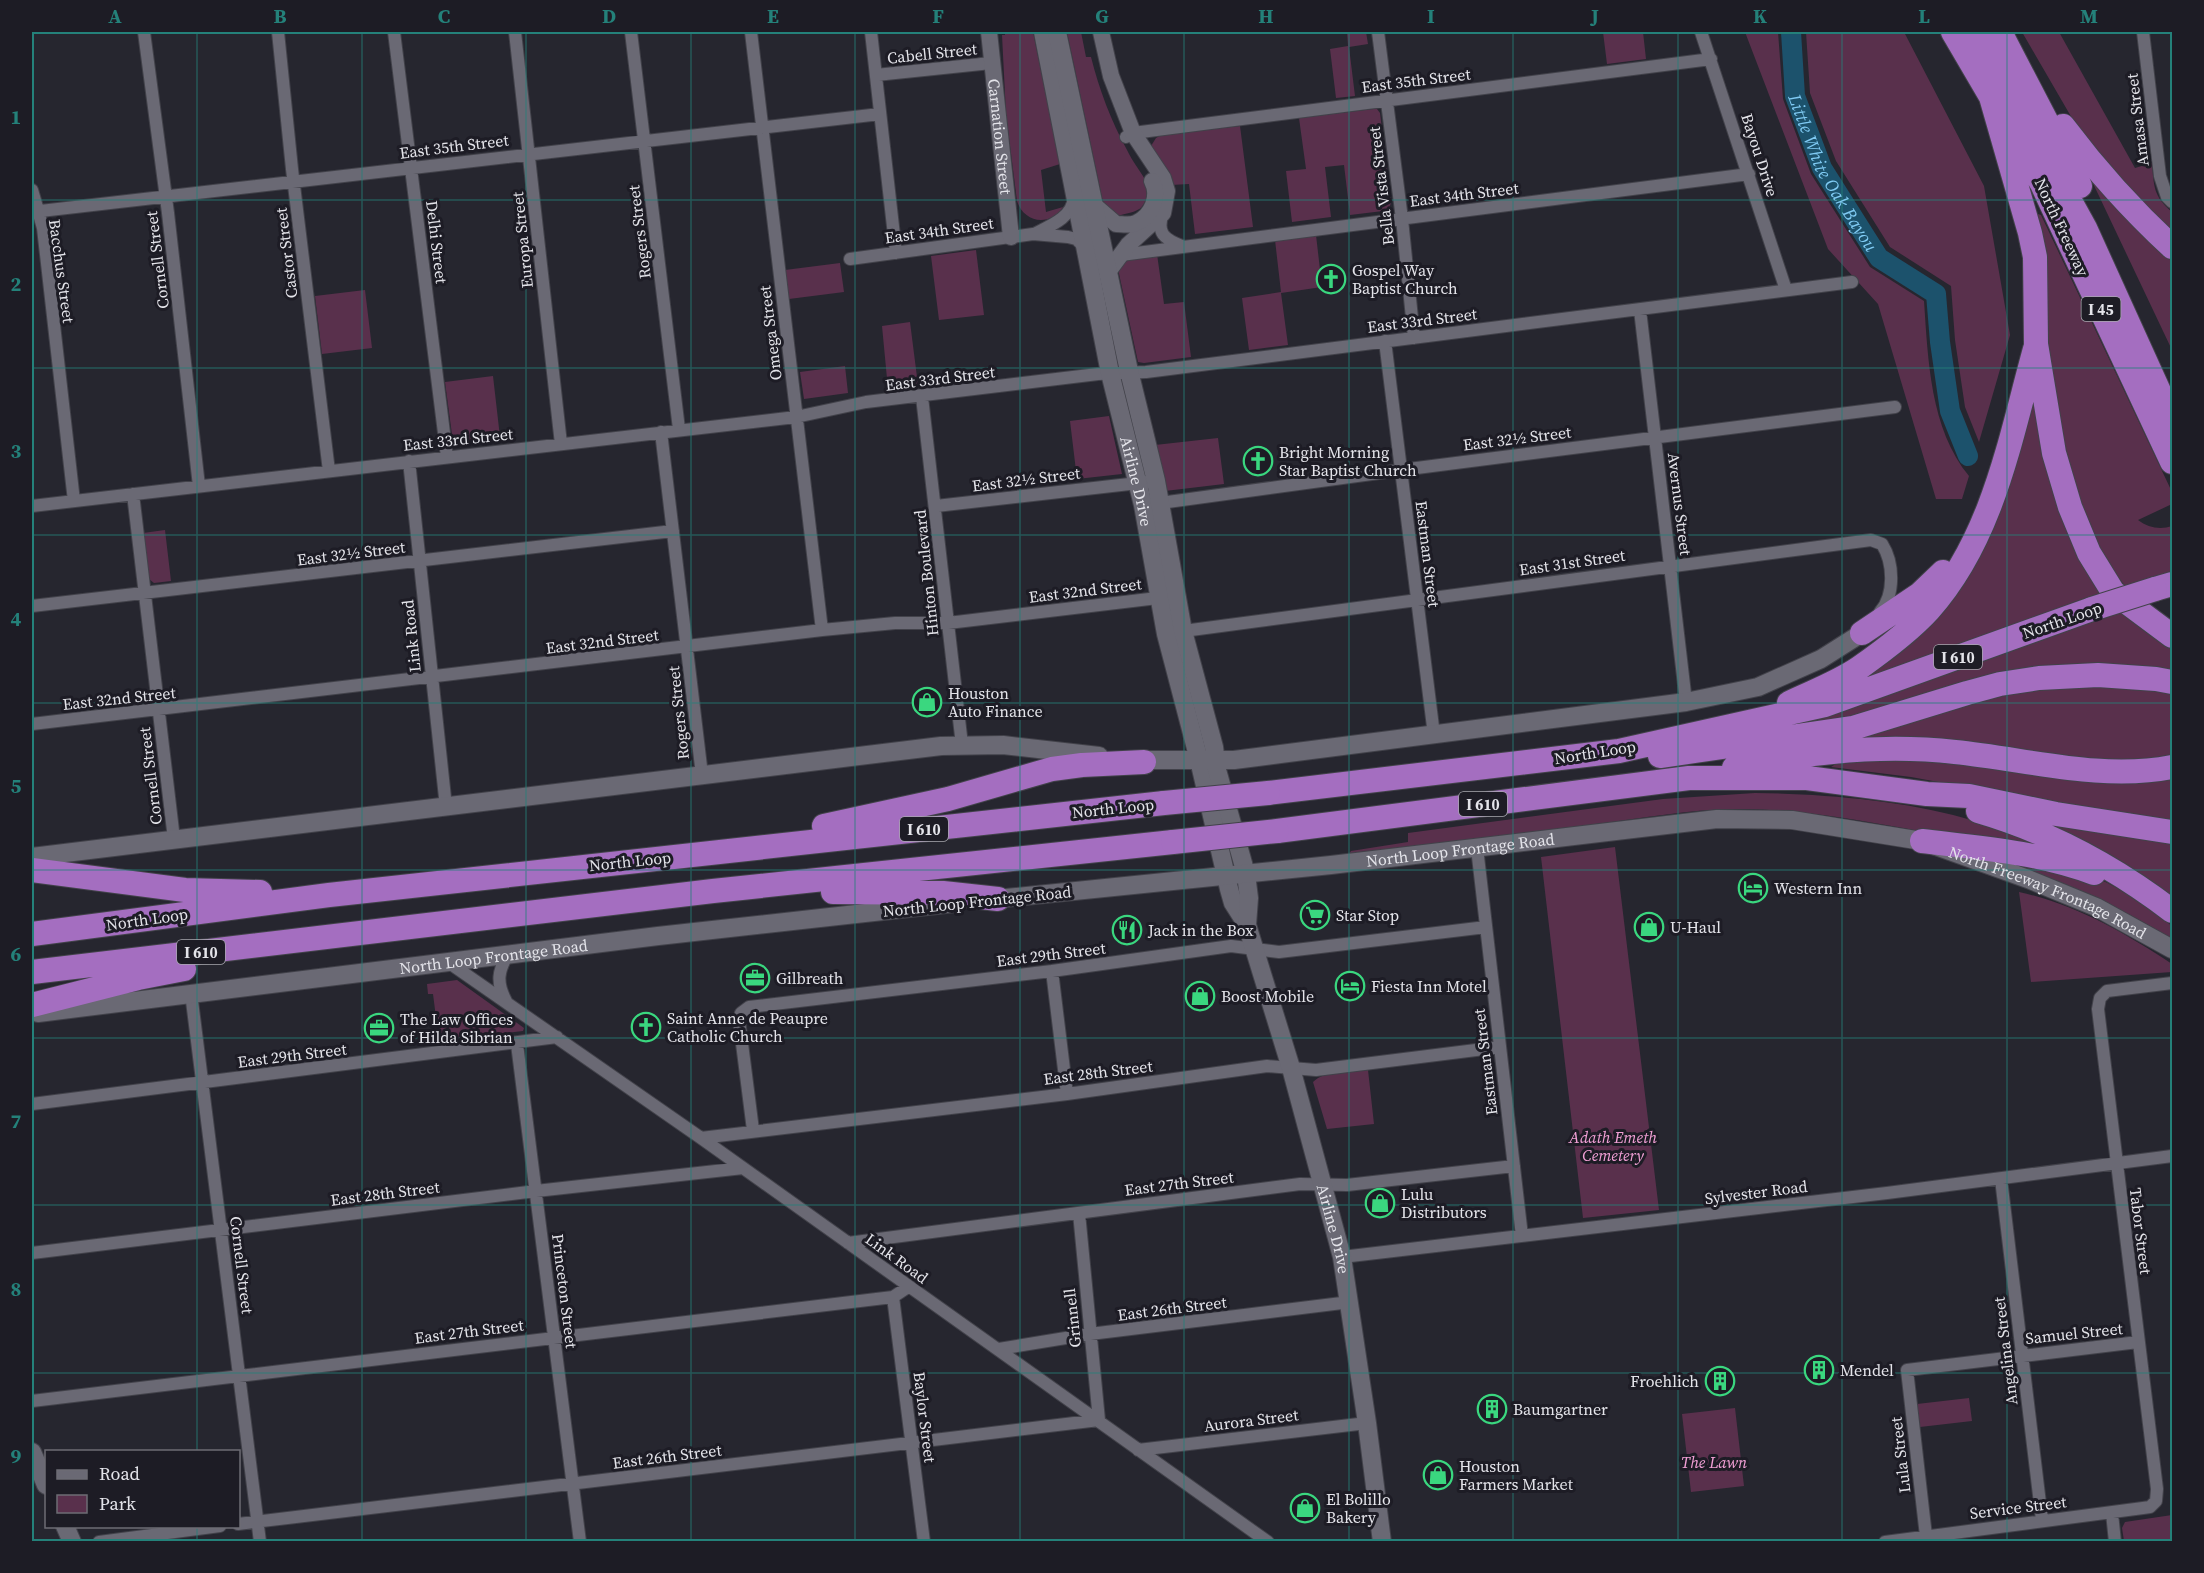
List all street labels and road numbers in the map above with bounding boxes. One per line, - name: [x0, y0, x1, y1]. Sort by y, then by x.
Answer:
- street label: Cabell Street: [886, 37, 979, 69]
- street label: East 35th Street: [1360, 62, 1473, 98]
- street label: Amasa Street: [2120, 72, 2154, 168]
- street label: Carnation Street: [983, 77, 1017, 196]
- street label: Bayou Drive: [1736, 111, 1784, 199]
- street label: Bella Vista Street: [1363, 125, 1399, 247]
- street label: East 35th Street: [398, 128, 511, 164]
- street label: North Freeway: [2030, 174, 2095, 280]
- street label: East 34th Street: [1408, 176, 1521, 212]
- street label: Rogers Street: [622, 183, 656, 280]
- street label: Europa Street: [506, 190, 538, 289]
- street label: Delhi Street: [421, 199, 453, 286]
- street label: Castor Street: [269, 206, 302, 300]
- street label: Cornell Street: [140, 209, 174, 310]
- street label: East 34th Street: [883, 211, 996, 249]
- street label: Bacchus Street: [44, 218, 80, 325]
- street label: Omega Street: [753, 284, 787, 382]
- road number: I 45: [2082, 297, 2120, 321]
- street label: East 33rd Street: [1366, 302, 1479, 338]
- street label: East 33rd Street: [884, 360, 997, 396]
- street label: East 32½ Street: [1462, 420, 1573, 456]
- street label: East 33rd Street: [402, 422, 515, 456]
- street label: Airline Drive: [1115, 434, 1158, 528]
- street label: Avernus Street: [1663, 451, 1697, 557]
- street label: East 32½ Street: [971, 461, 1082, 497]
- street label: Eastman Street: [1411, 499, 1446, 609]
- street label: Hinton Boulevard: [908, 509, 944, 637]
- street label: East 32½ Street: [296, 535, 407, 571]
- street label: East 31st Street: [1518, 544, 1627, 580]
- street label: East 32nd Street: [1027, 572, 1143, 608]
- street label: North Loop: [2020, 596, 2104, 644]
- street label: Link Road: [396, 599, 426, 673]
- street label: East 32nd Street: [544, 623, 660, 659]
- road number: I 610: [1934, 645, 1982, 669]
- street label: Rogers Street: [662, 664, 694, 761]
- street label: East 32nd Street: [61, 681, 177, 715]
- street label: Cornell Street: [133, 725, 167, 826]
- street label: North Loop: [1553, 735, 1637, 769]
- road number: I 610: [1459, 792, 1507, 816]
- street label: North Loop: [1071, 793, 1155, 823]
- road number: I 610: [900, 817, 948, 841]
- street label: North Loop Frontage Road: [1365, 827, 1556, 872]
- street label: North Freeway Frontage Road: [1946, 841, 2151, 944]
- street label: North Loop: [588, 846, 672, 876]
- street label: North Loop Frontage Road: [882, 880, 1072, 922]
- street label: North Loop: [105, 902, 189, 936]
- street label: North Loop Frontage Road: [398, 934, 589, 979]
- street label: East 29th Street: [995, 936, 1108, 972]
- road number: I 610: [177, 940, 225, 964]
- street label: Eastman Street: [1467, 1007, 1502, 1117]
- street label: East 29th Street: [236, 1037, 349, 1073]
- street label: East 28th Street: [1042, 1054, 1155, 1090]
- street label: East 27th Street: [1123, 1165, 1236, 1201]
- street label: East 28th Street: [329, 1175, 442, 1211]
- street label: Sylvester Road: [1703, 1175, 1809, 1209]
- street label: Airline Drive: [1312, 1182, 1355, 1275]
- street label: Tabor Street: [2125, 1186, 2157, 1276]
- street label: Cornell Street: [225, 1215, 259, 1316]
- street label: Link Road: [861, 1228, 933, 1288]
- street label: Princeton Street: [547, 1232, 583, 1350]
- street label: Grinnell: [1058, 1287, 1086, 1349]
- street label: East 26th Street: [1116, 1290, 1229, 1326]
- street label: Angelina Street: [1987, 1295, 2023, 1406]
- street label: East 27th Street: [413, 1313, 526, 1349]
- street label: Samuel Street: [2024, 1317, 2124, 1349]
- street label: Baylor Street: [909, 1370, 942, 1464]
- street label: Aurora Street: [1203, 1403, 1300, 1437]
- street label: Lula Street: [1884, 1415, 1916, 1494]
- street label: East 26th Street: [611, 1438, 724, 1474]
- street label: Service Street: [1968, 1490, 2068, 1524]

